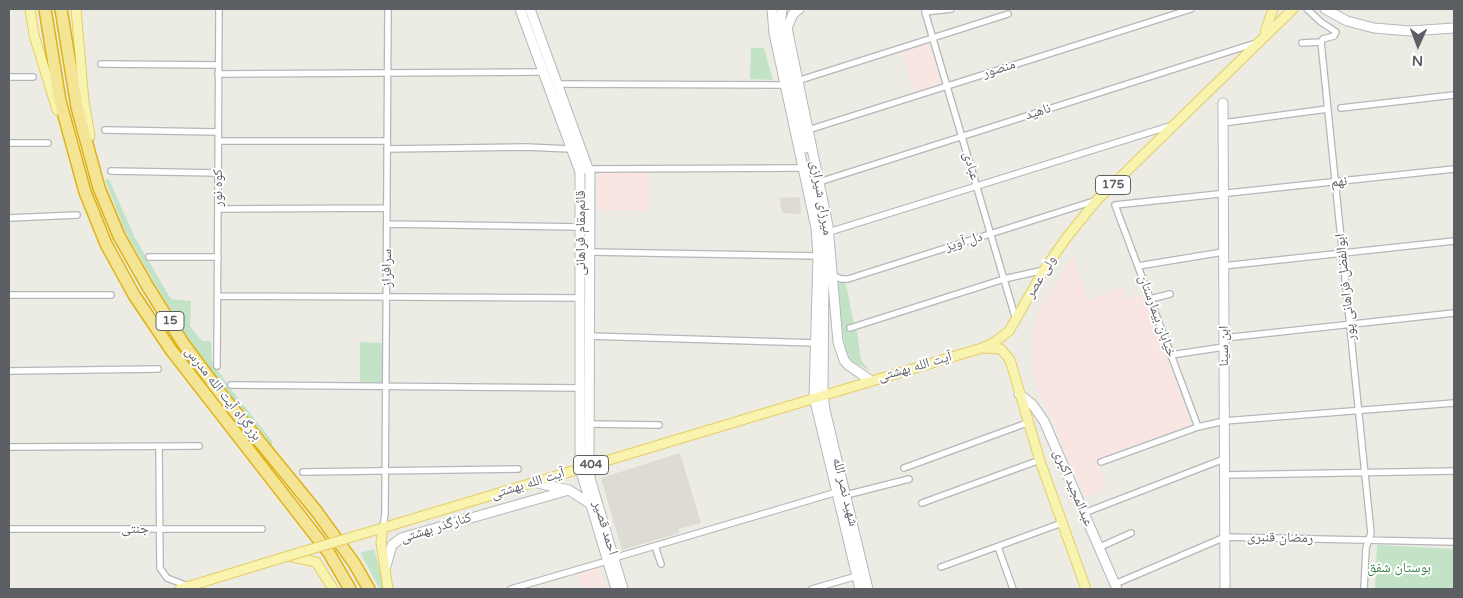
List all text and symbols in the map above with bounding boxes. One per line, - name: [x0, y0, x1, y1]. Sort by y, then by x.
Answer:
- north arrow: [1393, 20, 1443, 70]
- text: N: [1412, 52, 1423, 69]
- street label: منصور: [981, 56, 1017, 82]
- street label: ناهید: [1023, 100, 1053, 124]
- street label: عبادی: [959, 150, 983, 182]
- street label: میرزای شیرازی: [806, 159, 836, 237]
- street label: کوه نور: [210, 169, 226, 207]
- street label: نهم: [1330, 173, 1348, 191]
- road number: 175: [1096, 176, 1130, 194]
- street label: قائم‌مقام فراهانی: [573, 190, 589, 276]
- street label: دل آویز: [943, 228, 985, 256]
- street label: ابوالفضل فراهانی پور: [1332, 233, 1360, 341]
- street label: سرافراز: [379, 249, 395, 287]
- street label: ولی عصر: [1022, 253, 1060, 301]
- street label: خیابان بیمارستان: [1134, 273, 1180, 359]
- road number: 15: [156, 312, 184, 331]
- street label: ابن سینا: [1216, 326, 1232, 366]
- street label: بزرگراه آیت الله مدرس: [181, 344, 265, 444]
- street label: آیت الله بهشتی: [876, 348, 954, 386]
- street label: عبدالمجید اکبری: [1049, 447, 1097, 529]
- road number: 404: [574, 456, 608, 474]
- street label: شهید نصر الله: [828, 456, 862, 528]
- street label: آیت الله بهشتی: [489, 465, 567, 503]
- street label: احمد قصیر: [589, 499, 621, 557]
- street label: کنارگذر بهشتی: [398, 509, 474, 547]
- street label: جنتی: [121, 521, 149, 537]
- street label: رمضان قنبری: [1247, 529, 1313, 547]
- park label: بوستان شفق: [1367, 560, 1431, 576]

